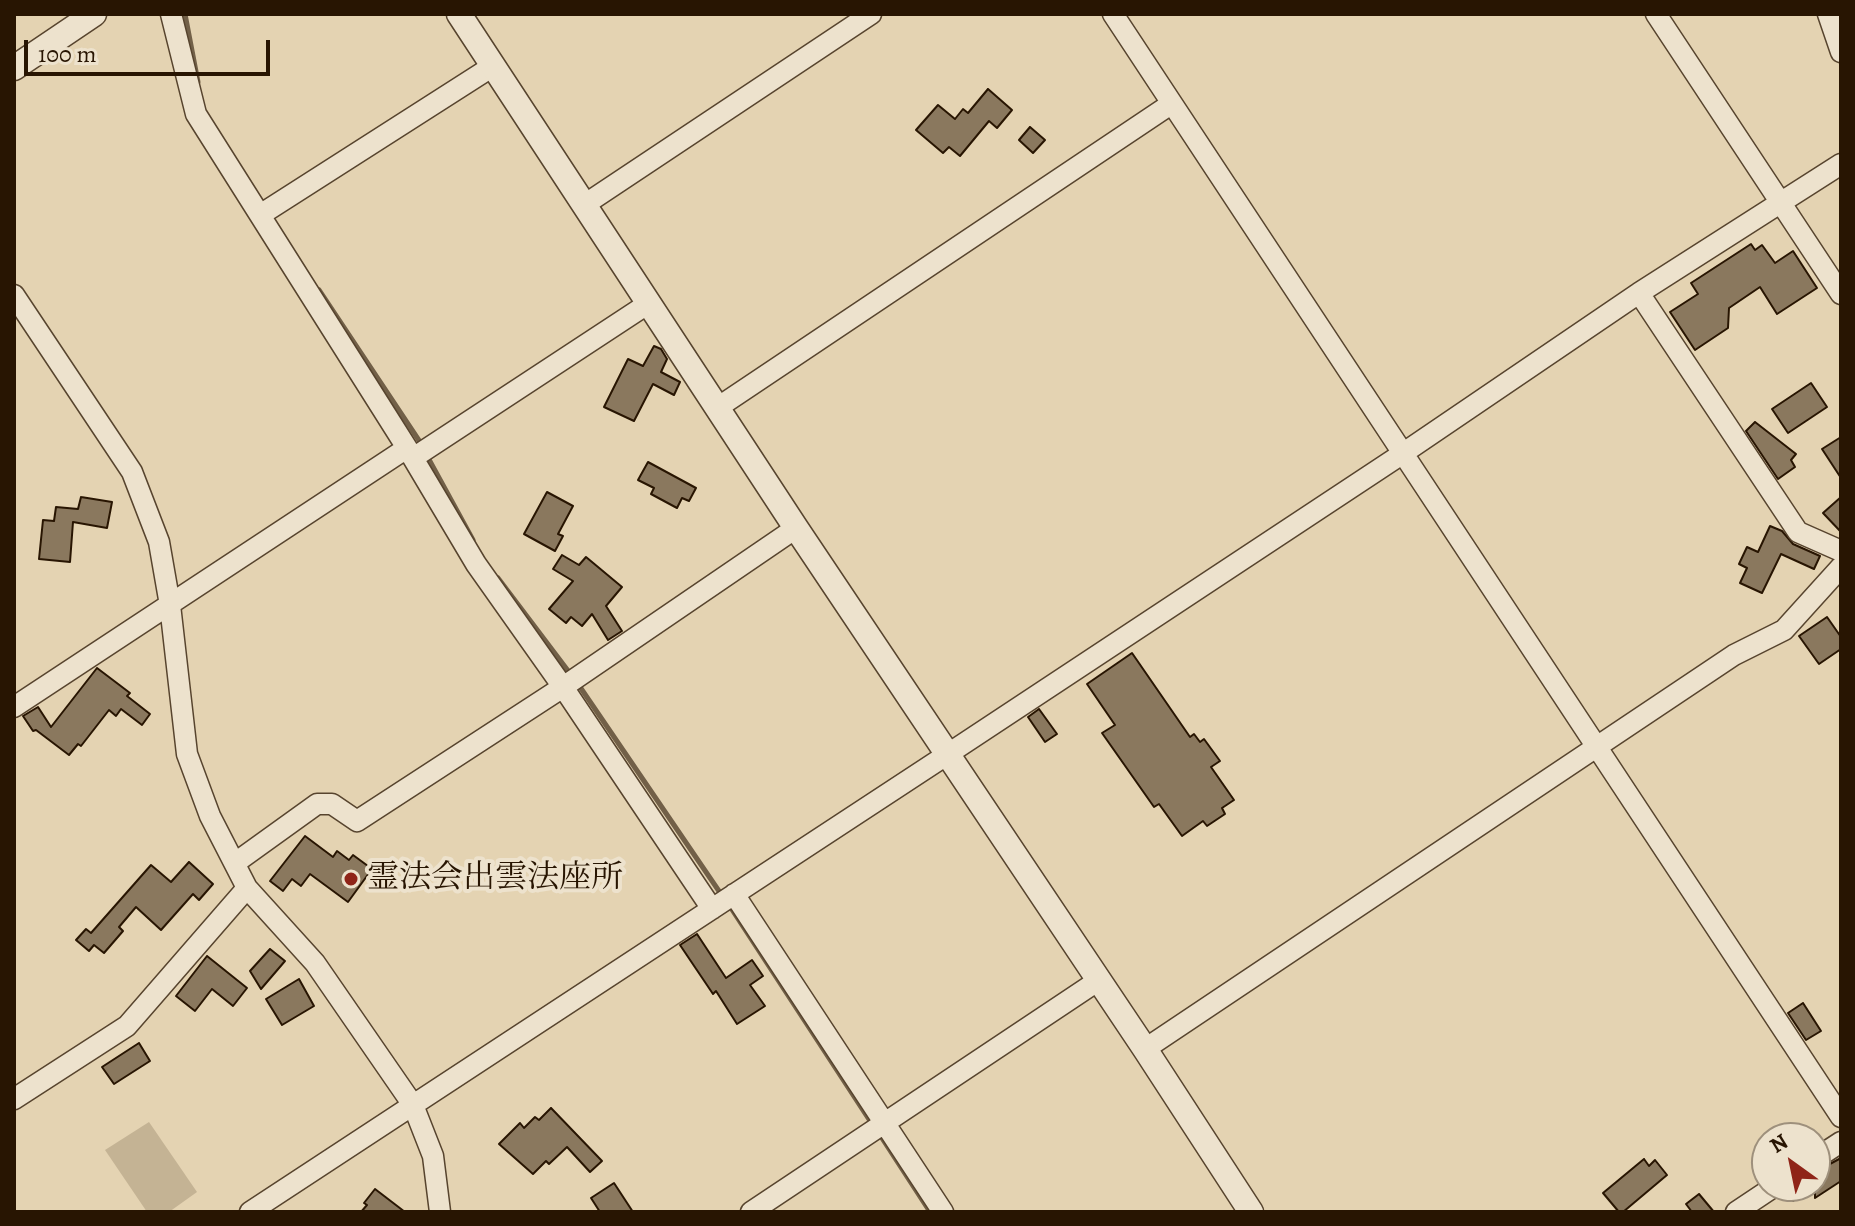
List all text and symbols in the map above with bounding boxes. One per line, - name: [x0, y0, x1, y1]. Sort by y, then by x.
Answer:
- scale bar: [28, 24, 274, 74]
- text: 100 m: [38, 38, 97, 70]
- place label: 霊法会出雲法座所: [367, 860, 623, 898]
- marker: 霊法会出雲法座所: [342, 870, 360, 888]
- north arrow: [1751, 1122, 1831, 1202]
- text: N: [1764, 1127, 1794, 1160]

